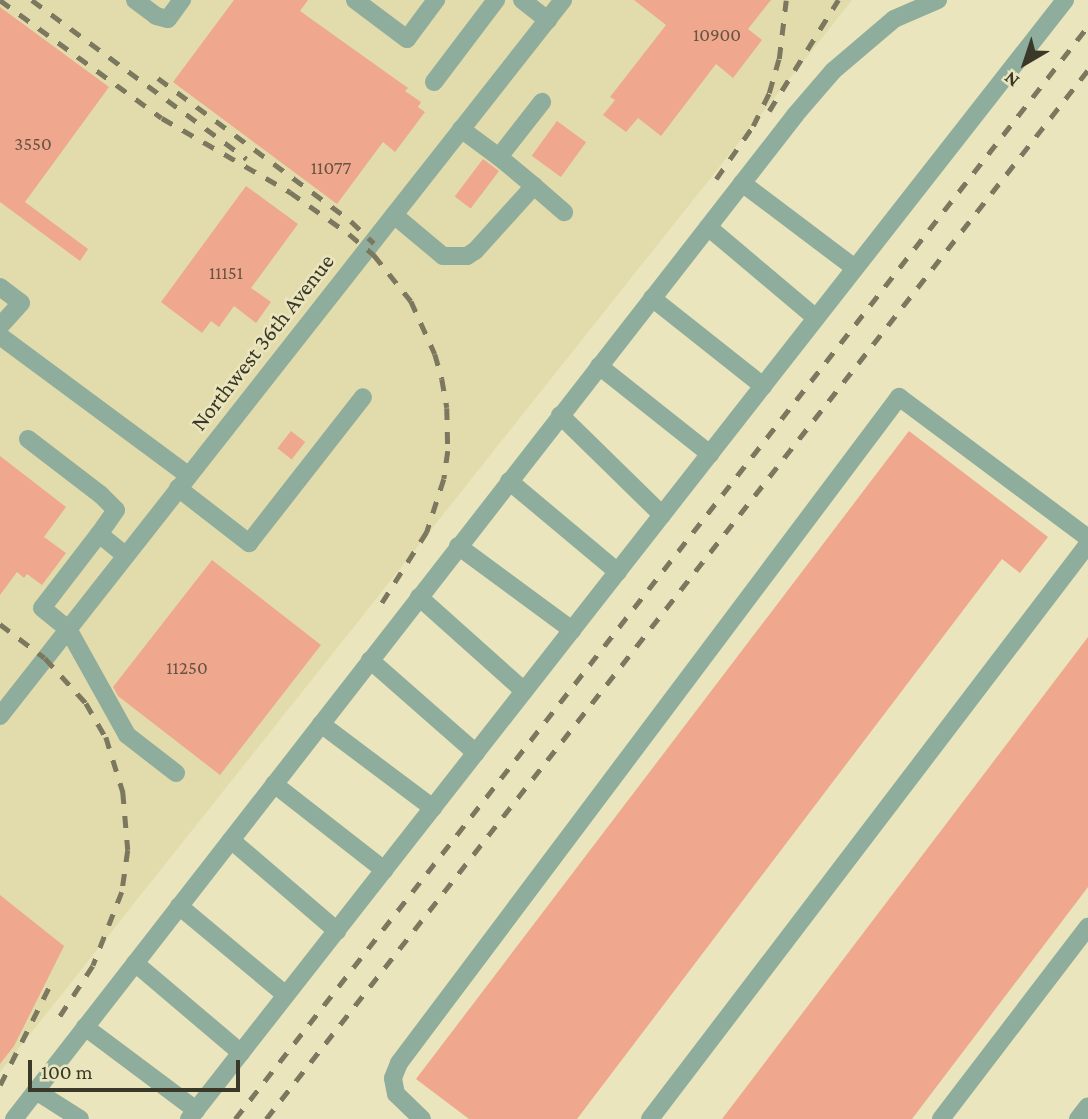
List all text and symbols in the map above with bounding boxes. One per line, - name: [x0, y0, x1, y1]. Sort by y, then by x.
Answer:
- house number: 10900: [693, 24, 741, 46]
- north arrow: [990, 28, 1060, 98]
- text: N: [1000, 67, 1023, 92]
- house number: 3550: [14, 133, 52, 155]
- house number: 11077: [311, 157, 351, 179]
- street label: Northwest 36th Avenue: [184, 248, 340, 436]
- house number: 11151: [209, 262, 243, 284]
- house number: 11250: [166, 657, 208, 679]
- scale bar: [32, 1046, 243, 1090]
- text: 100 m: [41, 1060, 93, 1084]

